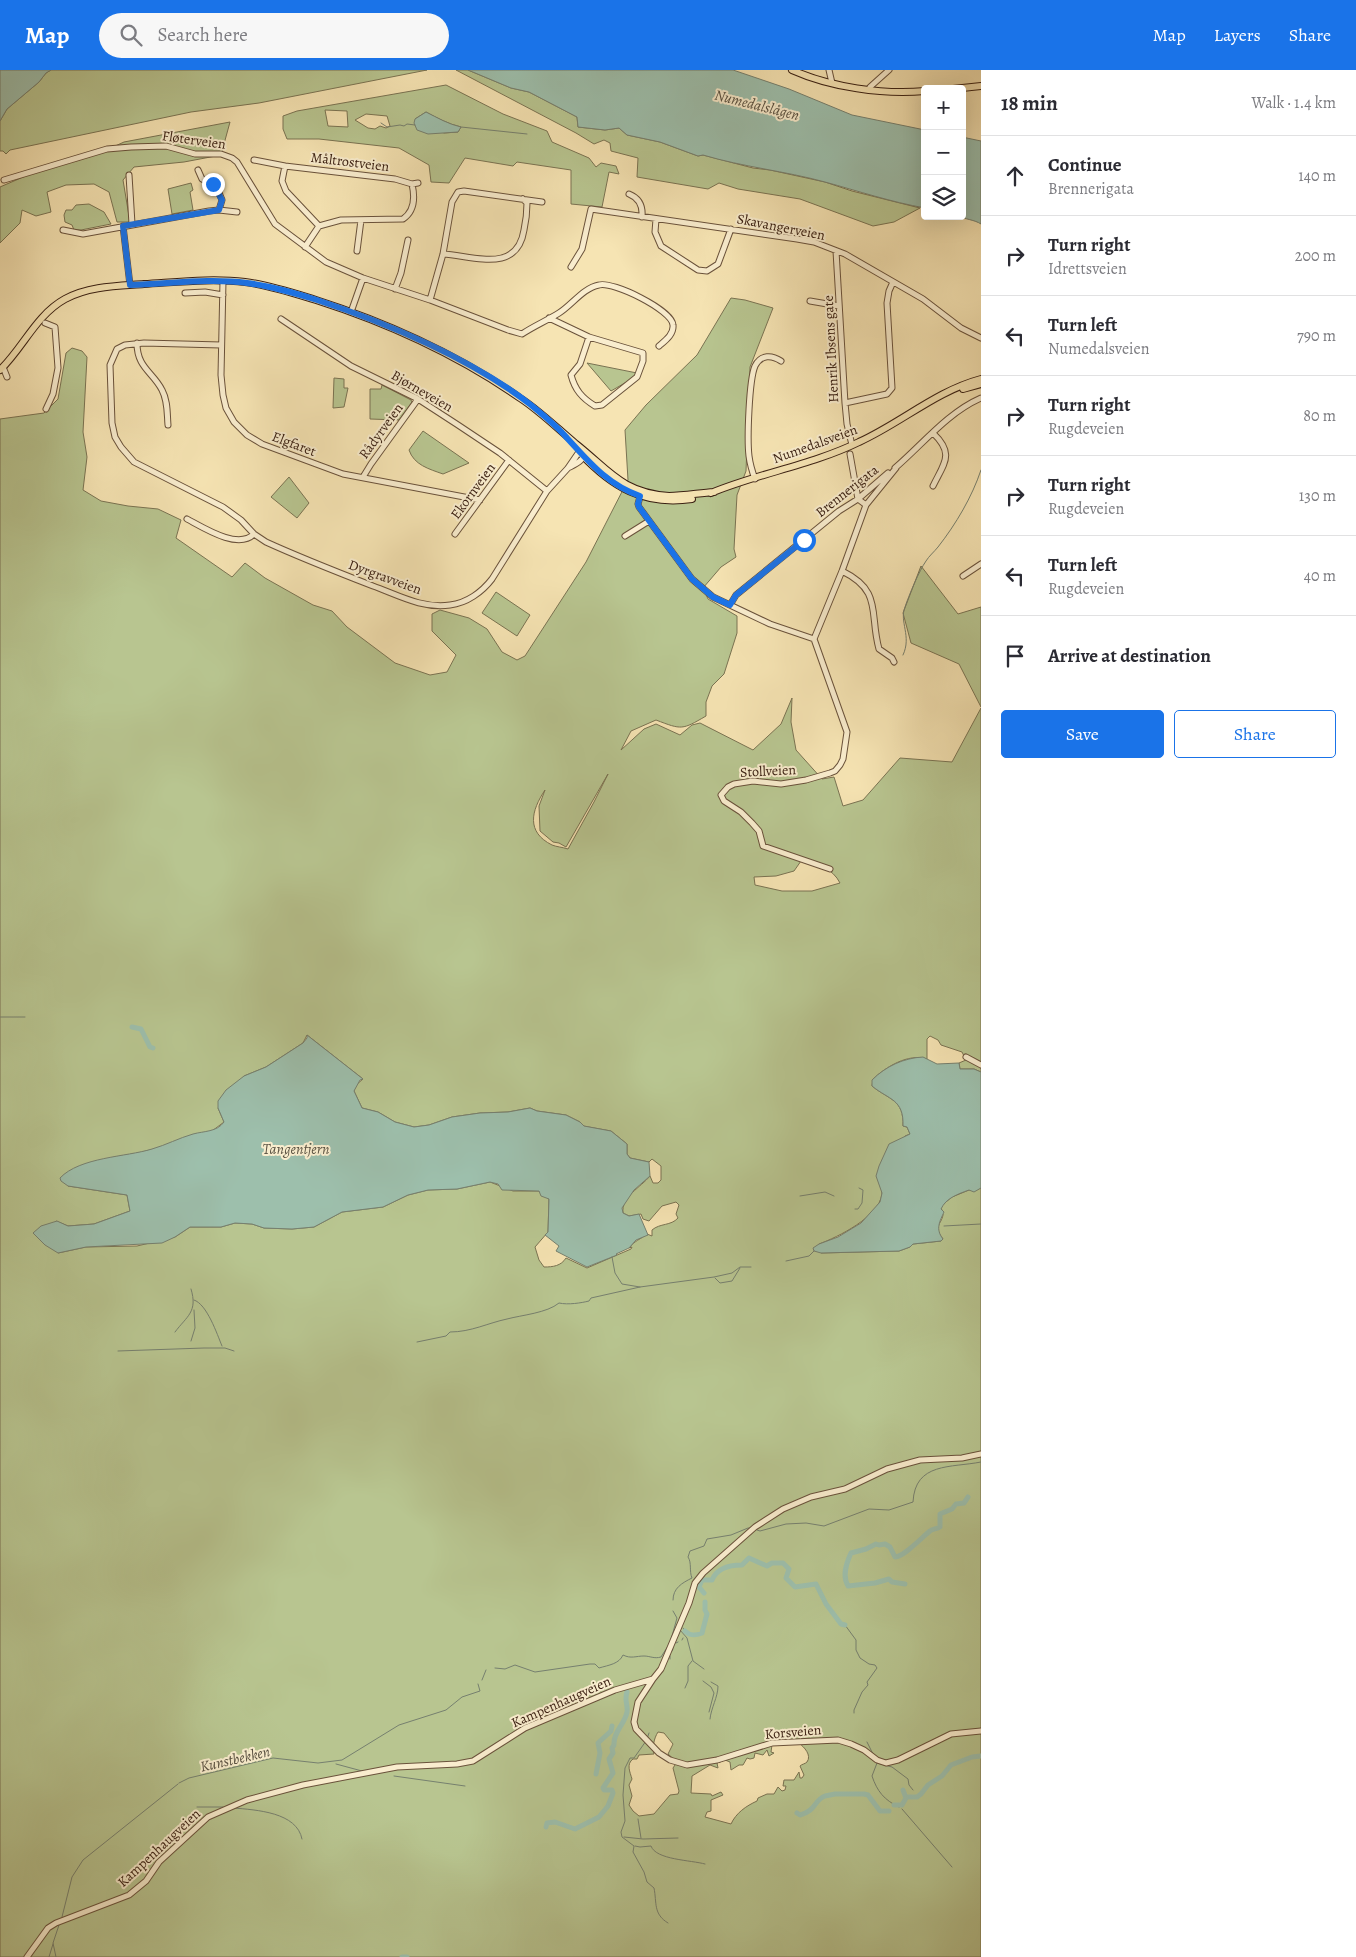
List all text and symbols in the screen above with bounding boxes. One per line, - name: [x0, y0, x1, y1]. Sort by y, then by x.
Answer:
- search box: [99, 13, 449, 58]
- text: Map: [25, 19, 69, 51]
- icon: search: [117, 21, 145, 49]
- text: Search here: [157, 22, 248, 48]
- text: Map: [1153, 23, 1186, 47]
- text: Layers: [1214, 23, 1261, 47]
- text: Share: [1289, 23, 1331, 47]
- water label: Numedalslågen: [713, 85, 801, 125]
- map controls: [921, 85, 966, 220]
- button: +: [921, 85, 966, 130]
- text: 18 min: [1001, 89, 1058, 117]
- text: Walk · 1.4 km: [1252, 92, 1336, 114]
- street label: Fløterveien: [161, 126, 227, 154]
- button: −: [921, 130, 966, 175]
- street label: Måltrostveien: [310, 148, 391, 176]
- text: Continue: [1048, 152, 1122, 178]
- icon: ahead: [1001, 162, 1029, 190]
- text: 140 m: [1298, 165, 1336, 187]
- route end: [202, 173, 225, 196]
- button: layers: [921, 175, 966, 220]
- text: Brennerigata: [1048, 178, 1134, 200]
- street label: Skavangerveien: [735, 209, 827, 245]
- text: Turn right: [1048, 232, 1130, 258]
- icon: right: [1001, 242, 1029, 270]
- text: 200 m: [1295, 245, 1336, 267]
- text: Idrettsveien: [1048, 258, 1127, 280]
- street label: Henrik Ibsens gate: [819, 295, 843, 403]
- text: Turn left: [1048, 312, 1117, 338]
- icon: left: [1001, 322, 1029, 350]
- text: 790 m: [1297, 325, 1336, 347]
- text: Numedalsveien: [1048, 338, 1150, 360]
- street label: Bjørneveien: [388, 366, 457, 416]
- text: Turn right: [1048, 392, 1130, 418]
- street label: Rådyrveien: [354, 399, 408, 463]
- icon: right: [1001, 402, 1029, 430]
- text: 80 m: [1303, 405, 1336, 427]
- text: Rugdeveien: [1048, 418, 1124, 440]
- street label: Numedalsveien: [770, 420, 860, 468]
- street label: Elgfaret: [269, 427, 319, 461]
- street label: Ekornveien: [446, 459, 500, 523]
- street label: Brennerigata: [812, 460, 883, 522]
- text: Turn right: [1048, 472, 1130, 498]
- icon: right: [1001, 482, 1029, 510]
- text: 130 m: [1299, 485, 1336, 507]
- text: Rugdeveien: [1048, 498, 1124, 520]
- route start: [793, 529, 816, 552]
- text: Turn left: [1048, 552, 1117, 578]
- street label: Dyrgravveien: [346, 555, 424, 599]
- icon: left: [1001, 562, 1029, 590]
- text: 40 m: [1304, 565, 1336, 587]
- text: Rugdeveien: [1048, 578, 1124, 600]
- icon: arrive: [1001, 642, 1029, 670]
- text: Arrive at destination: [1048, 643, 1211, 669]
- button: Save: [1001, 710, 1164, 758]
- button: Share: [1174, 710, 1336, 758]
- street label: Stollveien: [740, 760, 797, 782]
- water label: Tangentjern: [263, 1139, 329, 1159]
- street label: Kampenhaugveien: [508, 1671, 614, 1732]
- street label: Korsveien: [764, 1720, 822, 1744]
- water label: Kunstbekken: [198, 1741, 272, 1777]
- street label: Kampenhaugveien: [113, 1804, 205, 1891]

